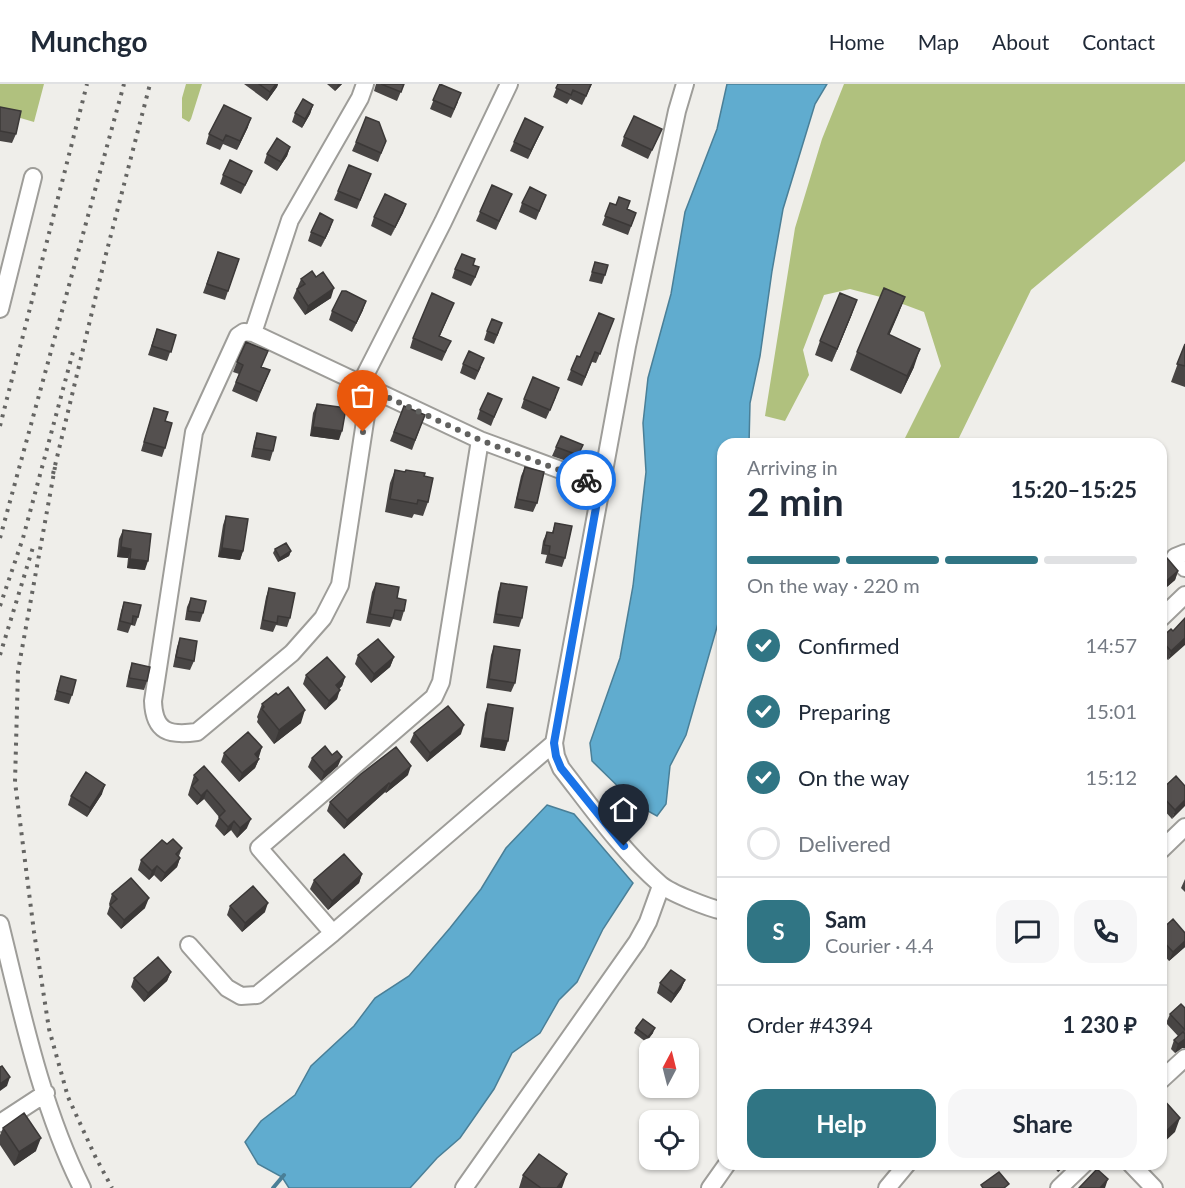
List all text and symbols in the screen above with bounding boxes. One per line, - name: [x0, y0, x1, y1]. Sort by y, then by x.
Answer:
- text: Munchgo: [30, 24, 148, 58]
- text: Home: [829, 29, 885, 54]
- text: Map: [918, 29, 959, 54]
- text: About: [992, 29, 1049, 54]
- text: Contact: [1082, 29, 1155, 54]
- pin: [337, 370, 388, 432]
- icon: bag: [346, 379, 379, 412]
- courier: [556, 450, 616, 510]
- text: Arriving in: [747, 455, 838, 479]
- icon: bike: [570, 464, 603, 497]
- text: 15:20–15:25: [1011, 476, 1137, 503]
- text: 2 min: [747, 478, 844, 524]
- text: On the way · 220 m: [747, 573, 920, 597]
- icon: check: [747, 629, 780, 662]
- text: Confirmed: [798, 632, 900, 659]
- text: 14:57: [1086, 633, 1137, 657]
- icon: check: [747, 695, 780, 728]
- text: Preparing: [798, 698, 890, 725]
- text: 15:01: [1086, 699, 1137, 723]
- icon: check: [747, 761, 780, 794]
- text: On the way: [798, 764, 909, 791]
- text: 15:12: [1086, 765, 1137, 789]
- pin: [598, 784, 649, 846]
- icon: home: [607, 793, 640, 826]
- text: Delivered: [798, 830, 891, 857]
- button: chat: [996, 900, 1059, 963]
- button: phone: [1074, 900, 1137, 963]
- text: Sam: [825, 906, 867, 933]
- text: S: [772, 918, 785, 945]
- text: Courier · 4.4: [825, 933, 934, 957]
- text: Order #4394: [747, 1011, 873, 1038]
- text: 1 230 ₽: [1062, 1011, 1137, 1038]
- north arrow: [639, 1038, 699, 1098]
- map controls: [639, 1038, 699, 1170]
- button: Help: [747, 1089, 936, 1158]
- button: Share: [948, 1089, 1137, 1158]
- button: locate: [639, 1110, 699, 1170]

